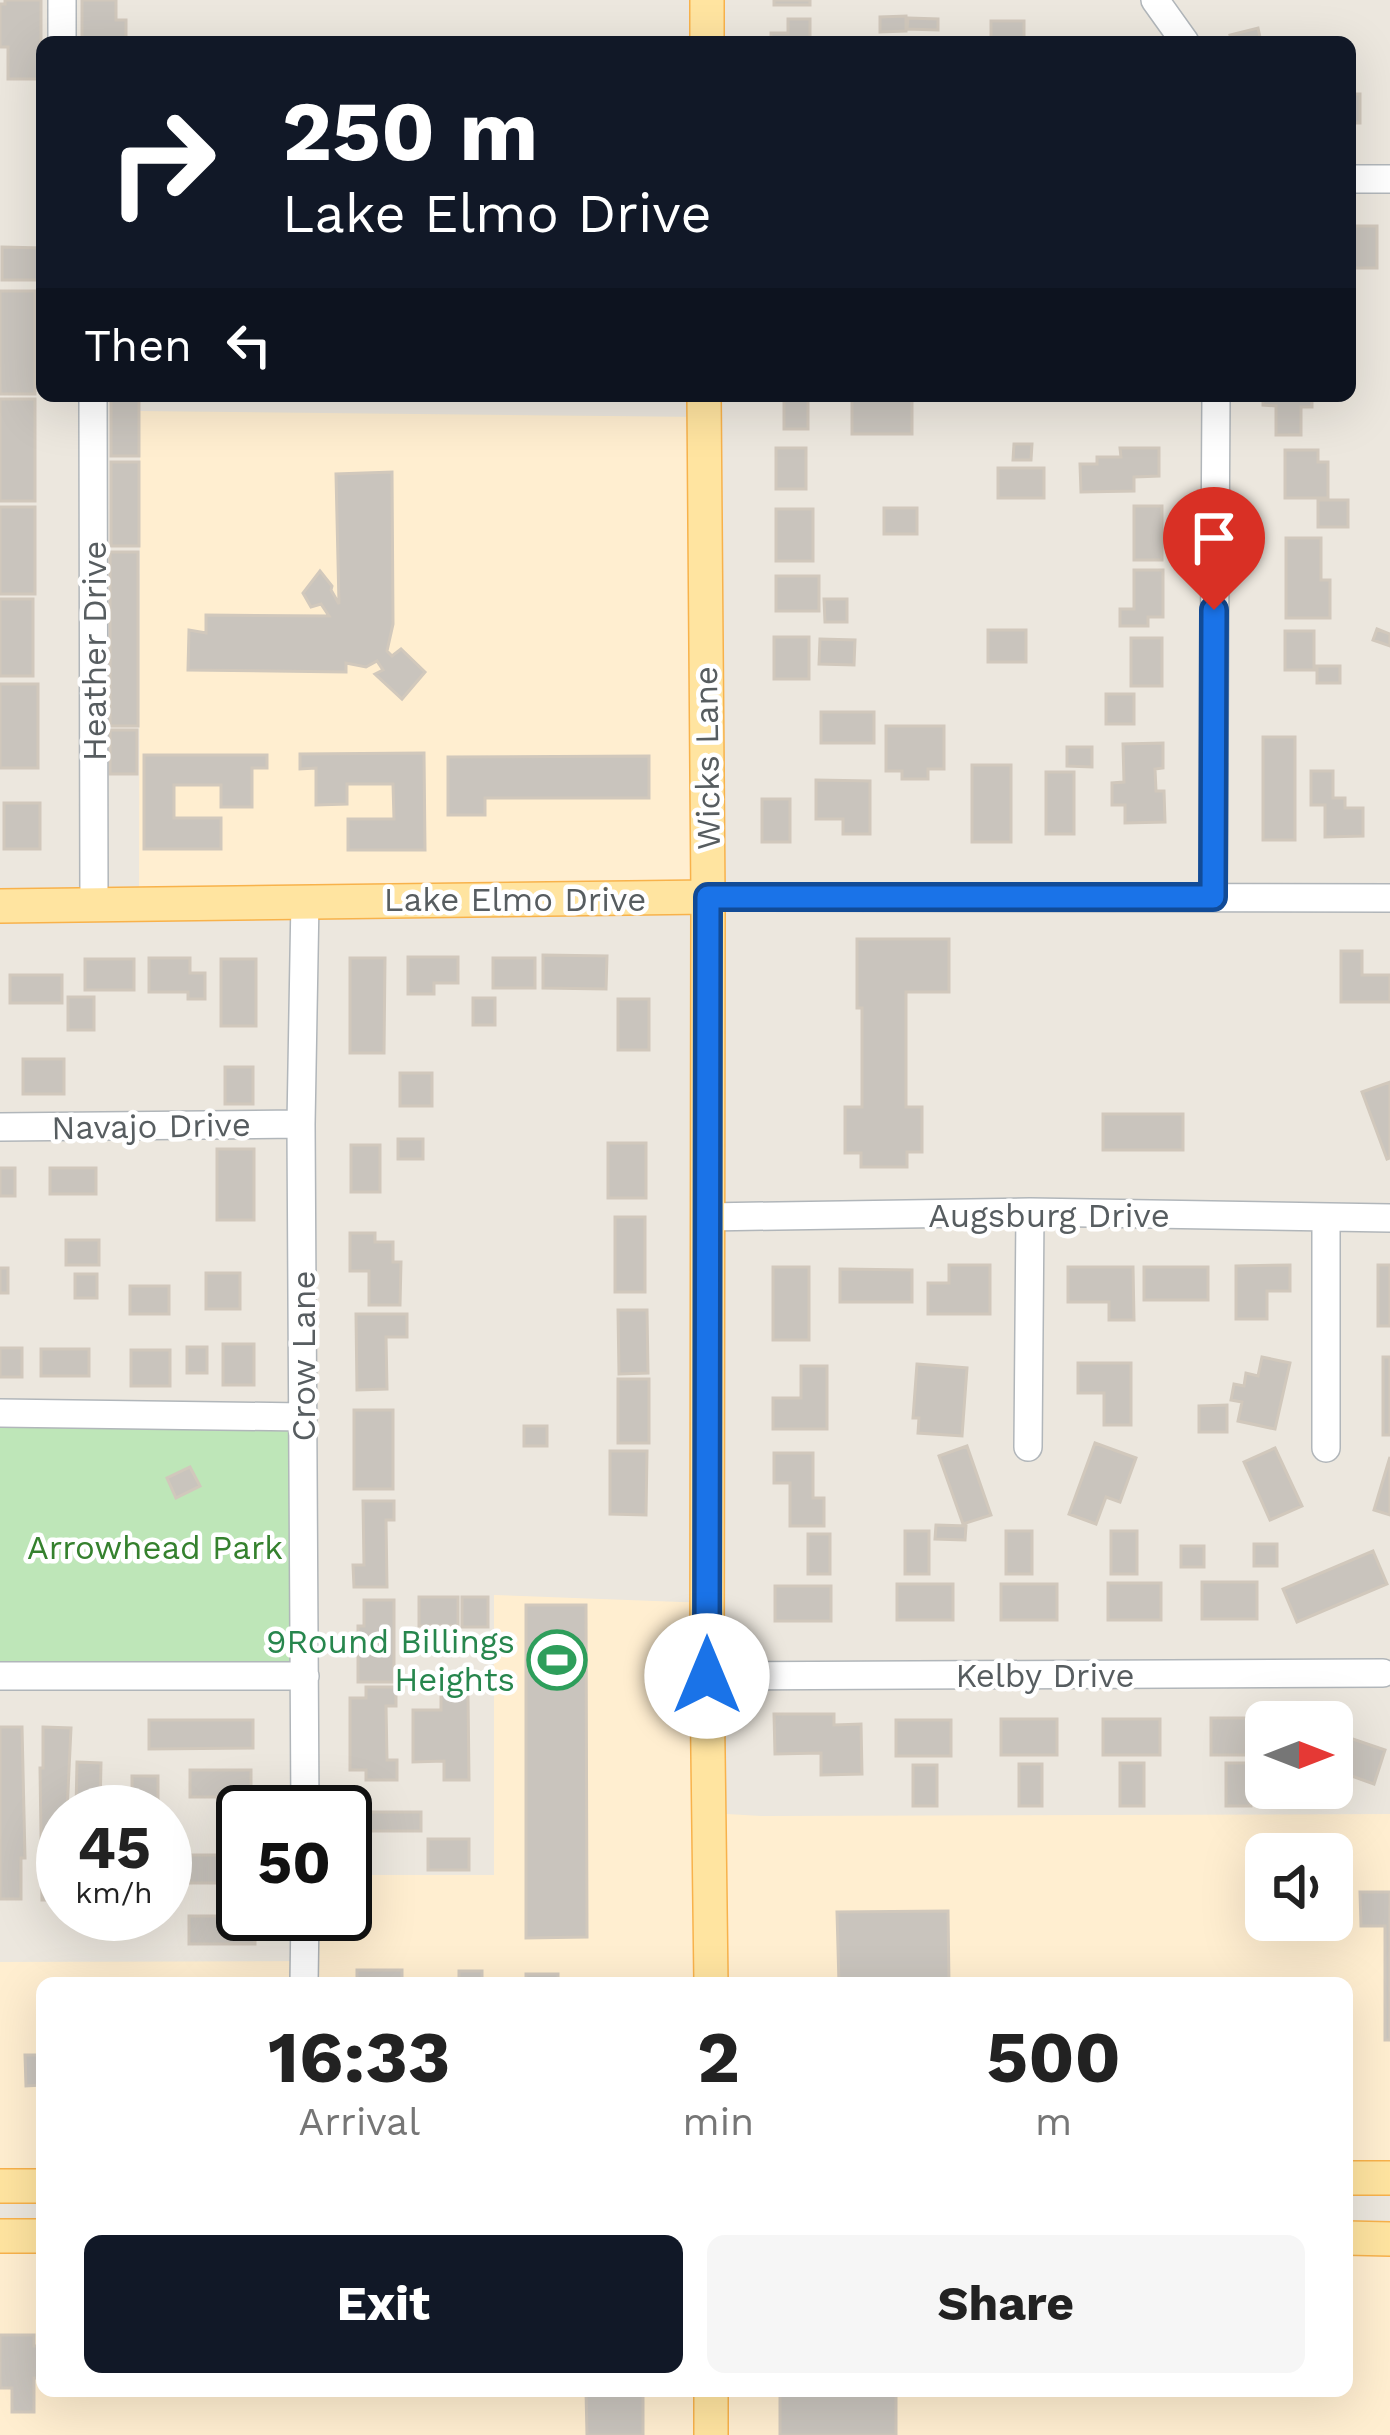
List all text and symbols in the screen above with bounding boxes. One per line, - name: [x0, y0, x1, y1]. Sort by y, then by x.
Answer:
- text: 250 m: [282, 82, 538, 180]
- icon: right: [84, 84, 240, 240]
- text: Lake Elmo Drive: [282, 182, 712, 245]
- icon: left: [216, 312, 282, 378]
- text: Then: [84, 319, 192, 372]
- pin: [1163, 487, 1265, 610]
- icon: arrive: [1181, 505, 1247, 571]
- street label: Heather Drive: [75, 541, 114, 761]
- street label: Wicks Lane: [686, 666, 728, 850]
- street label: Lake Elmo Drive: [384, 880, 646, 919]
- street label: Navajo Drive: [51, 1105, 251, 1147]
- street label: Augsburg Drive: [928, 1196, 1170, 1235]
- street label: Crow Lane: [284, 1271, 323, 1441]
- park label: Arrowhead Park: [27, 1528, 283, 1567]
- position arrow: [644, 1613, 770, 1739]
- place label: 9Round Billings Heights: [266, 1622, 515, 1699]
- sports icon: 9Round Billings Heights: [526, 1629, 588, 1691]
- street label: Kelby Drive: [955, 1656, 1135, 1695]
- north arrow: [1245, 1701, 1353, 1809]
- map controls: [1245, 1701, 1353, 1941]
- speed limit sign: 50: [216, 1785, 372, 1941]
- text: 45: [77, 1812, 151, 1883]
- button: sound: [1245, 1833, 1353, 1941]
- text: km/h: [75, 1875, 153, 1910]
- text: 16:33: [268, 2015, 451, 2099]
- text: 2: [697, 2015, 740, 2099]
- text: 500: [986, 2015, 1121, 2099]
- text: Arrival: [298, 2099, 420, 2144]
- text: min: [683, 2099, 754, 2144]
- text: m: [1035, 2099, 1072, 2144]
- button: Exit: [84, 2235, 683, 2373]
- button: Share: [707, 2235, 1305, 2373]

